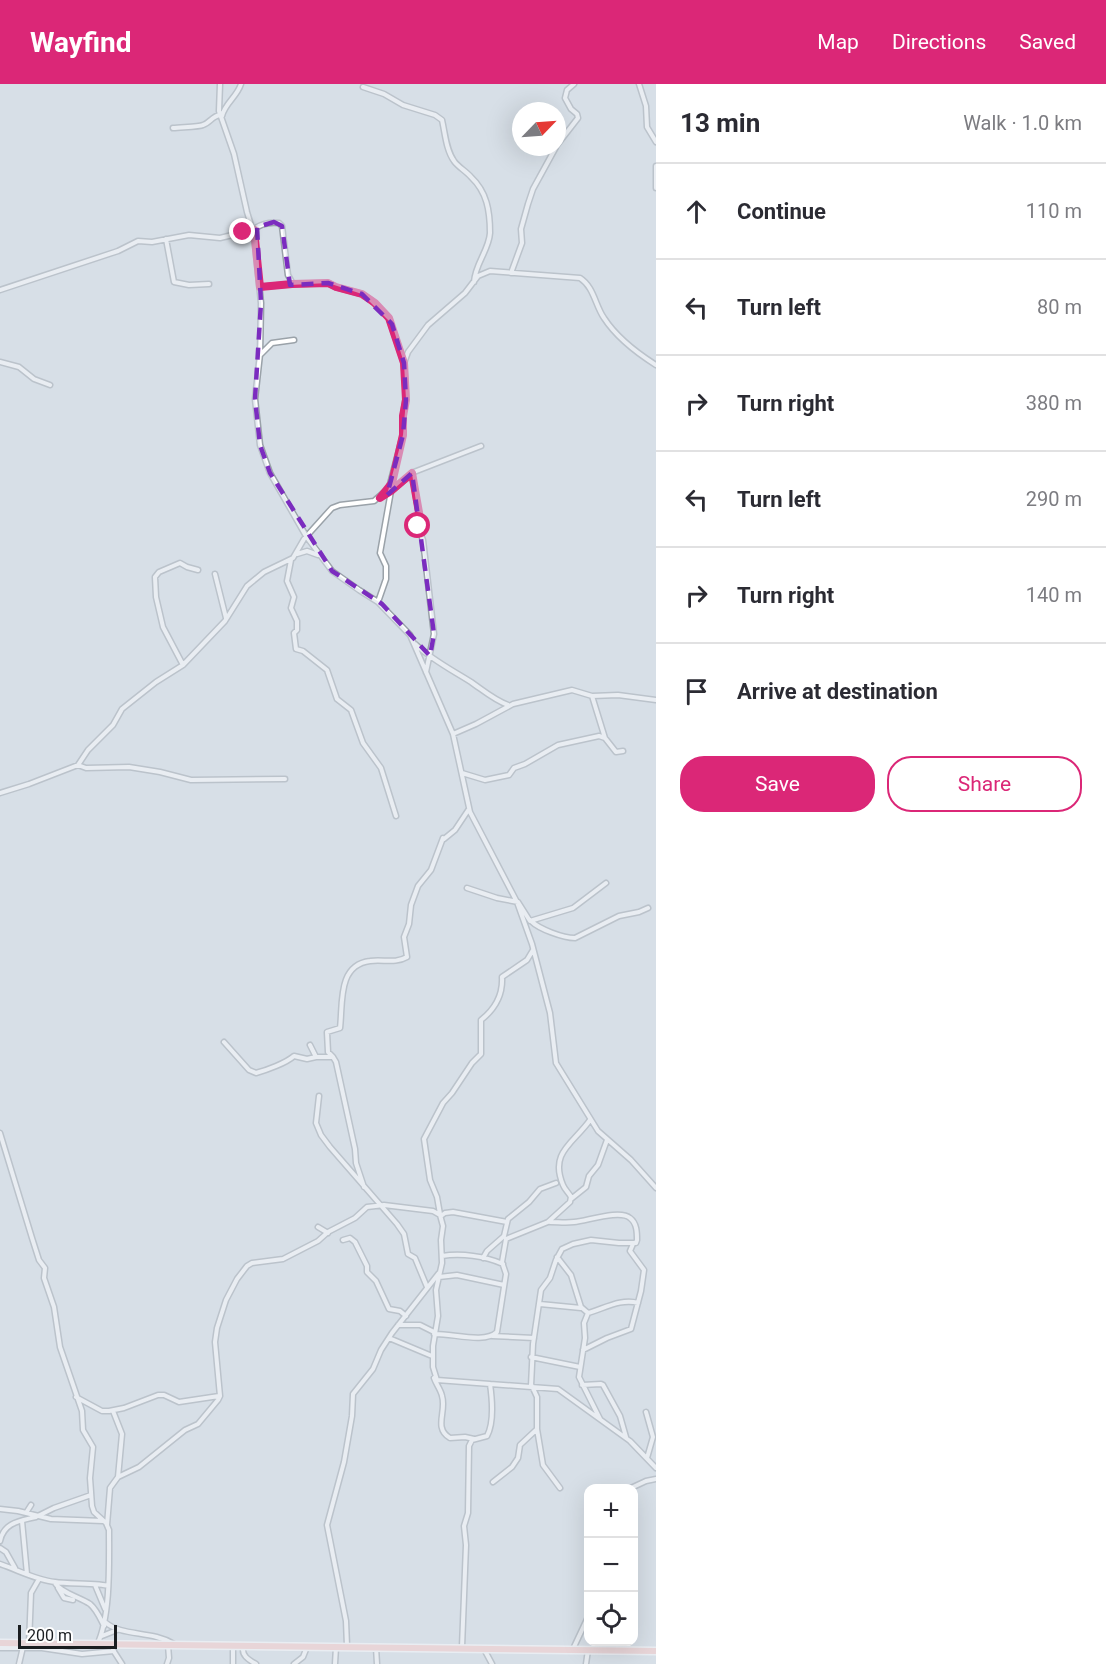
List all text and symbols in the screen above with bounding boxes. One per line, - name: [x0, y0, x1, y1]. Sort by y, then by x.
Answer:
- text: Wayfind: [30, 26, 131, 59]
- text: Map: [817, 30, 859, 54]
- text: Directions: [892, 30, 986, 54]
- text: Saved: [1019, 30, 1076, 54]
- north arrow: [512, 102, 566, 156]
- text: 13 min: [680, 108, 760, 138]
- text: Walk · 1.0 km: [963, 111, 1082, 135]
- icon: ahead: [680, 195, 713, 228]
- text: Continue: [737, 199, 826, 224]
- text: 110 m: [1026, 199, 1082, 223]
- route end: [229, 218, 255, 244]
- icon: left: [680, 291, 713, 324]
- text: Turn left: [737, 295, 821, 320]
- text: 80 m: [1037, 295, 1082, 319]
- icon: right: [680, 387, 713, 420]
- text: Turn right: [737, 391, 834, 416]
- text: 380 m: [1026, 391, 1082, 415]
- icon: left: [680, 483, 713, 516]
- text: Turn left: [737, 487, 821, 512]
- text: 290 m: [1026, 487, 1082, 511]
- route start: [404, 512, 430, 538]
- icon: right: [680, 579, 713, 612]
- text: Turn right: [737, 583, 834, 608]
- text: 140 m: [1026, 583, 1082, 607]
- icon: arrive: [680, 675, 713, 708]
- text: Arrive at destination: [737, 679, 938, 704]
- button: Save: [680, 756, 875, 812]
- button: Share: [887, 756, 1082, 812]
- map controls: [584, 1484, 638, 1646]
- button: +: [584, 1484, 638, 1538]
- button: −: [584, 1538, 638, 1592]
- button: locate: [584, 1592, 638, 1646]
- scale bar: [18, 1622, 117, 1650]
- text: 200 m: [27, 1626, 72, 1645]

